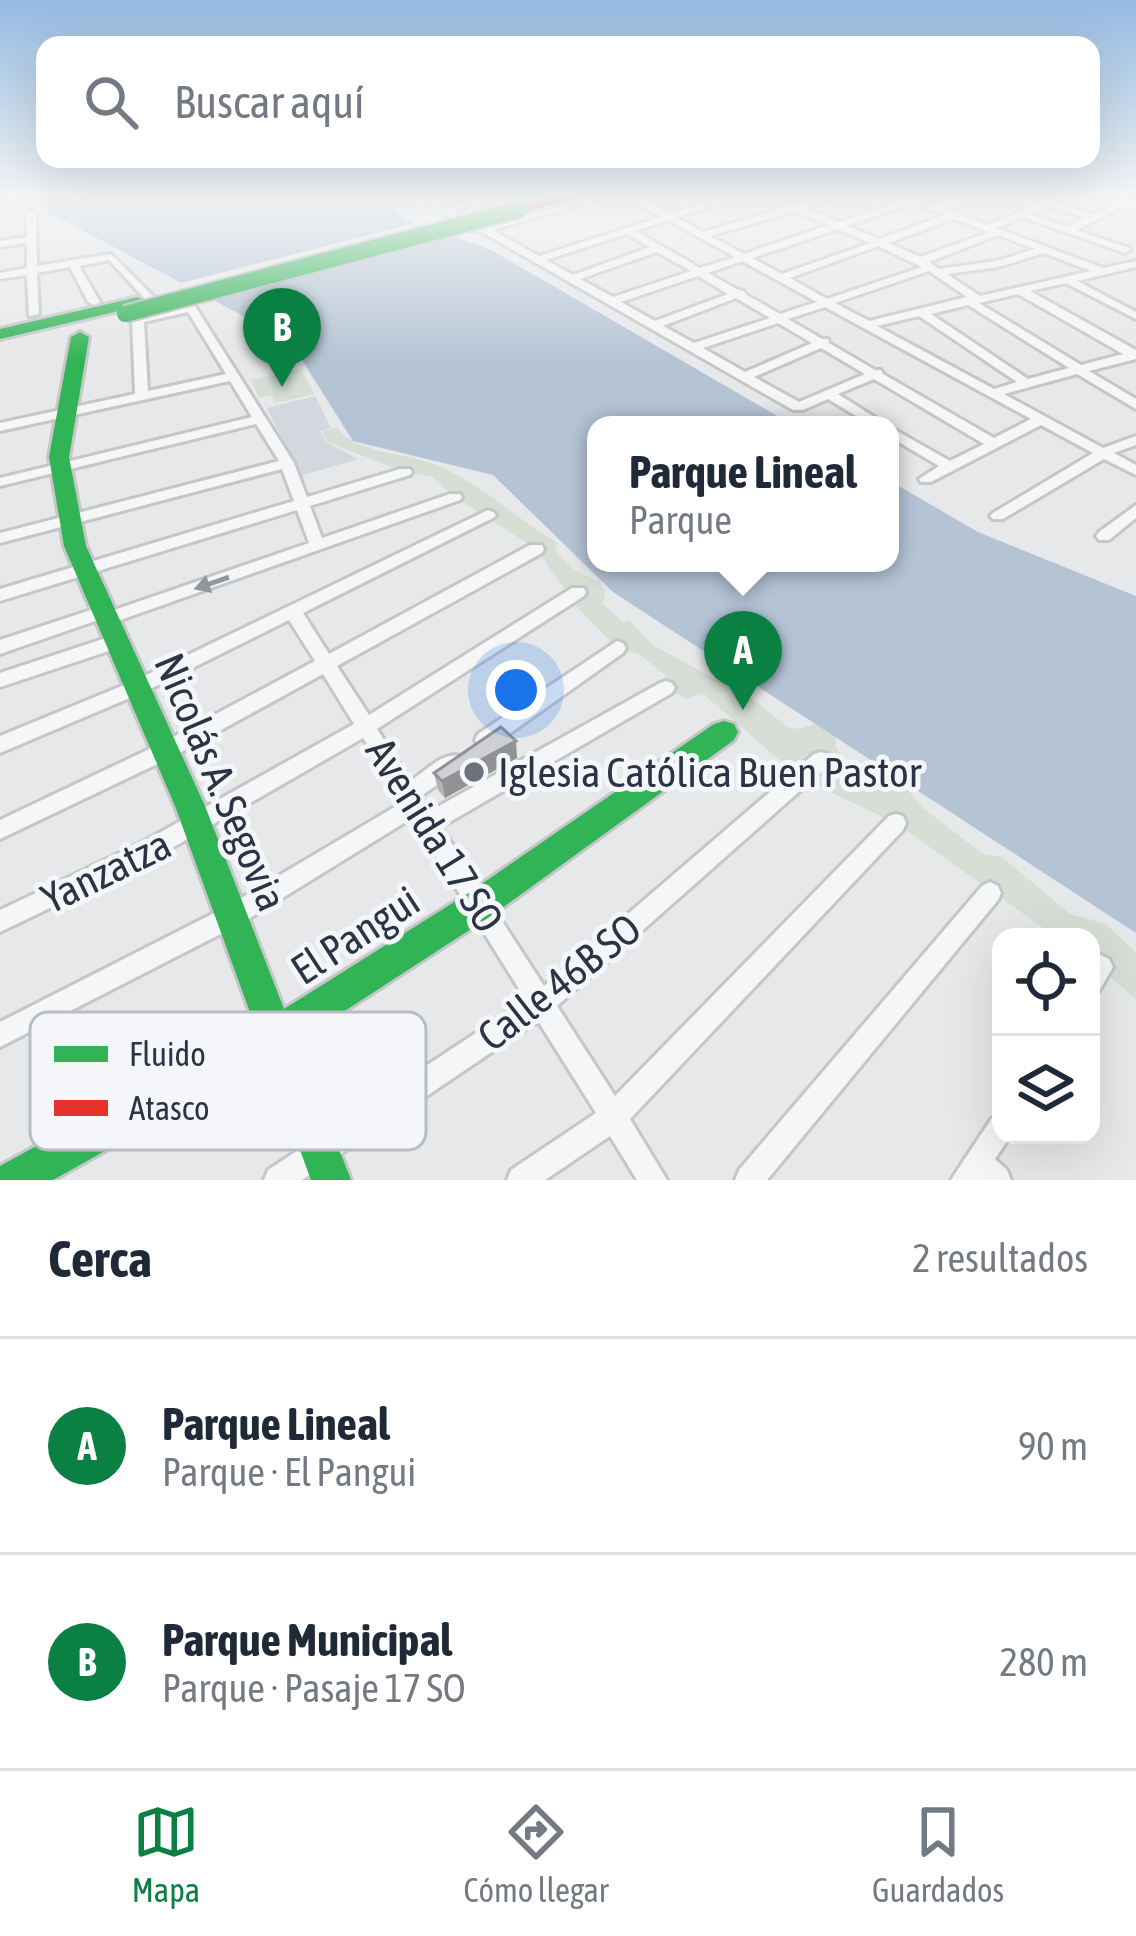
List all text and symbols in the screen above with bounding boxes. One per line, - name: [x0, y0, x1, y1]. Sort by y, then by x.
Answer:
- search box: [36, 36, 1100, 168]
- icon: search: [78, 69, 144, 135]
- text: Buscar aquí: [174, 76, 364, 128]
- pin: B: [243, 288, 321, 387]
- popup: [587, 416, 899, 572]
- text: Parque Lineal: [629, 446, 857, 498]
- text: Parque: [629, 498, 732, 542]
- one-way arrow: [194, 575, 230, 593]
- pin: A: [704, 611, 782, 710]
- street label: Nicolás A. Segovia: [145, 646, 297, 918]
- your location: [486, 660, 546, 720]
- street label: Avenida 17 SO: [357, 729, 513, 941]
- place label: Iglesia Católica Buen Pastor: [498, 748, 922, 796]
- marker: Iglesia Católica Buen Pastor: [461, 759, 487, 785]
- street label: Yanzatza: [34, 819, 178, 923]
- street label: El Pangui: [282, 876, 428, 994]
- street label: Calle 46B SO: [468, 904, 650, 1060]
- map controls: [992, 928, 1100, 1144]
- button: locate: [992, 928, 1100, 1036]
- legend: [30, 1012, 426, 1150]
- text: Fluido: [129, 1035, 206, 1073]
- button: layers: [992, 1036, 1100, 1144]
- text: Atasco: [129, 1089, 209, 1127]
- text: Cerca: [48, 1229, 152, 1288]
- text: 2 resultados: [912, 1236, 1088, 1280]
- text: Parque Lineal: [162, 1398, 390, 1450]
- text: A: [77, 1424, 97, 1468]
- text: 90 m: [1018, 1424, 1088, 1468]
- text: Parque · El Pangui: [162, 1450, 416, 1494]
- text: Parque Municipal: [162, 1614, 452, 1666]
- text: B: [78, 1640, 96, 1684]
- text: 280 m: [1000, 1640, 1088, 1684]
- text: Parque · Pasaje 17 SO: [162, 1666, 466, 1710]
- tab: Mapa: [132, 1799, 200, 1909]
- tab: Cómo llegar: [464, 1799, 609, 1909]
- tab: Guardados: [872, 1799, 1004, 1909]

